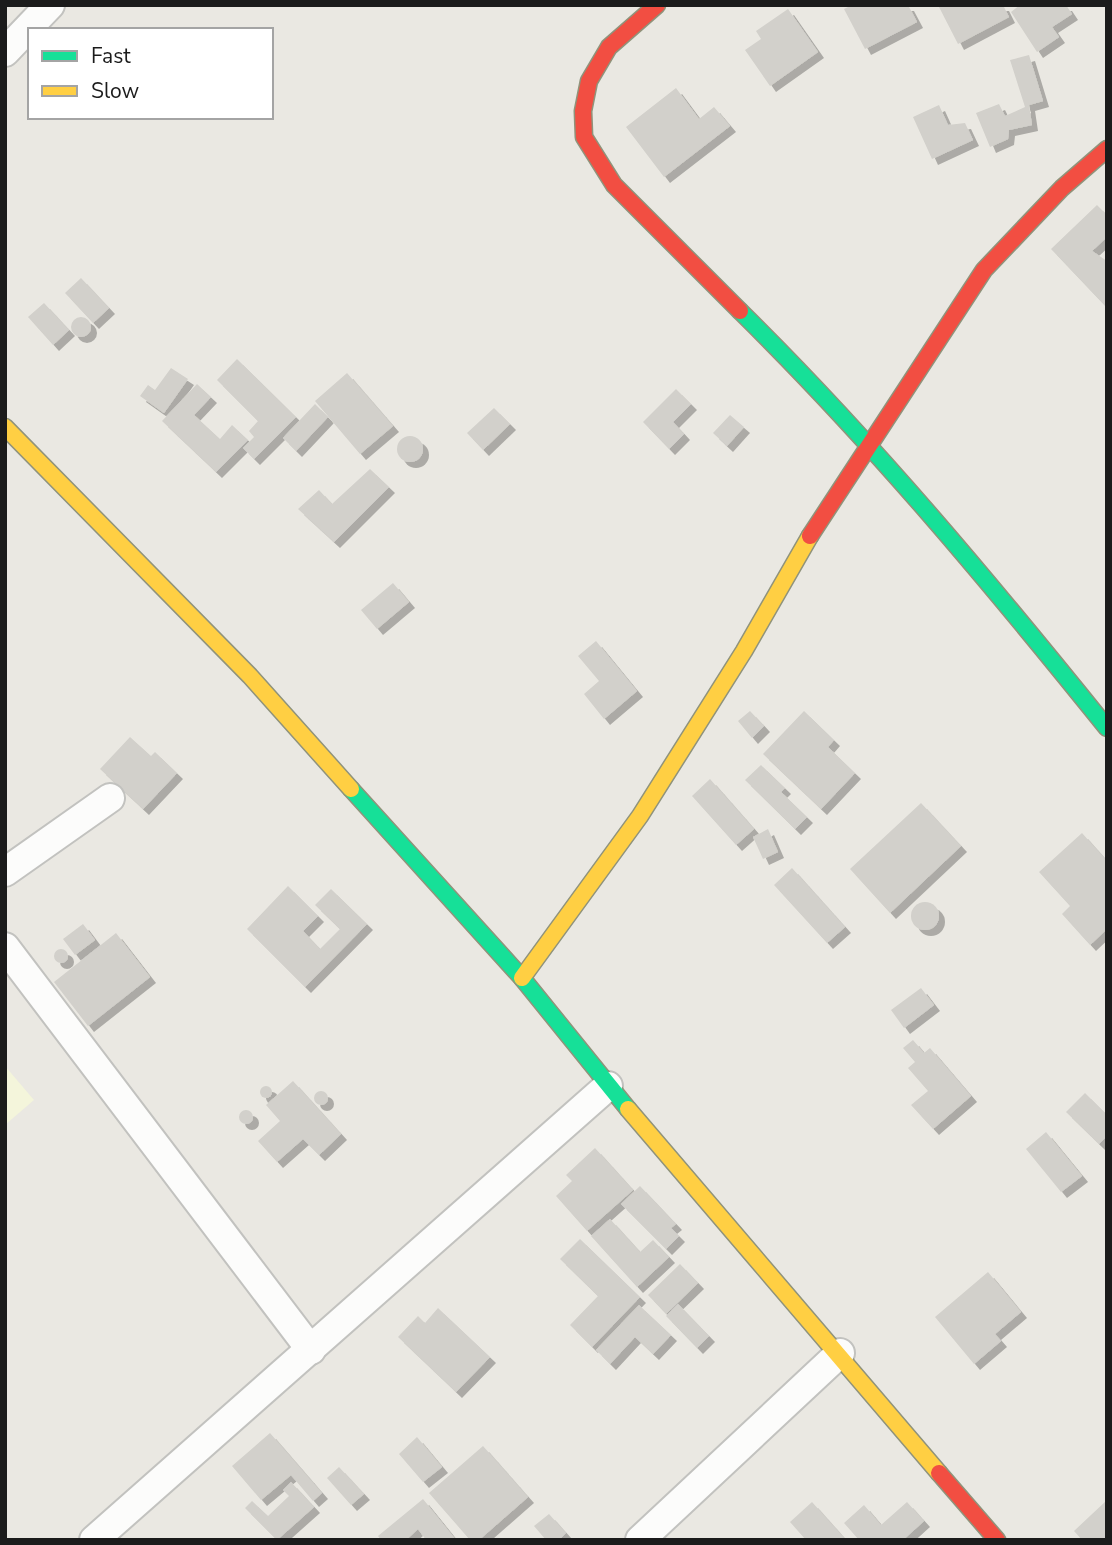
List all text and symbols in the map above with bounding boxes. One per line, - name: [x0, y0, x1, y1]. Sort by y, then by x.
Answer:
- legend: [28, 28, 273, 119]
- text: Fast: [91, 42, 131, 70]
- text: Slow: [91, 77, 140, 105]

